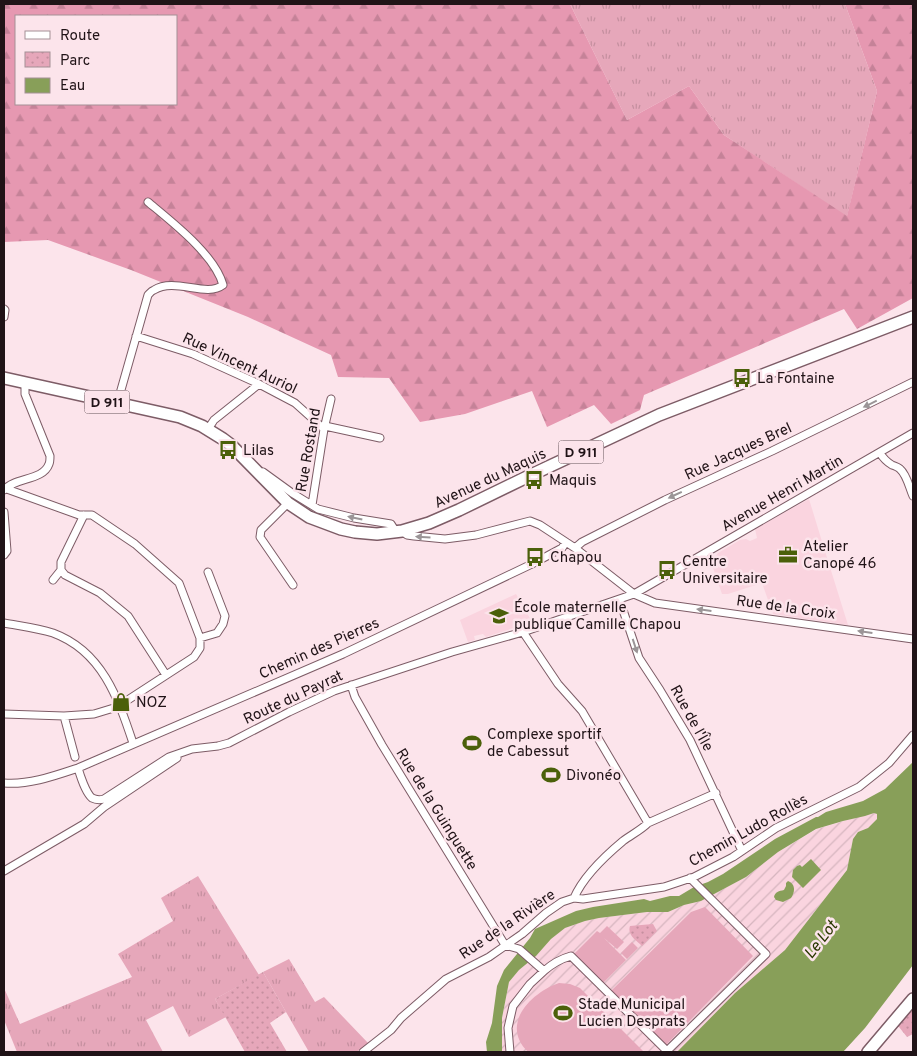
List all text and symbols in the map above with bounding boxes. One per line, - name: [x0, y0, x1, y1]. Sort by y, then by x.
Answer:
- legend: [15, 15, 178, 105]
- text: Route: [60, 27, 100, 46]
- text: Parc: [60, 52, 90, 71]
- text: Eau: [60, 77, 85, 96]
- street label: Rue Vincent Auriol: [179, 329, 300, 399]
- bus stop icon: La Fontaine: [731, 367, 753, 389]
- place label: La Fontaine: [757, 370, 835, 389]
- road number: D 911: [84, 391, 130, 414]
- one-way arrow: [862, 400, 877, 408]
- street label: Rue Rostand: [293, 407, 326, 494]
- street label: Rue Jacques Brel: [682, 419, 795, 486]
- bus stop icon: Lilas: [217, 439, 239, 461]
- road number: D 911: [558, 441, 604, 464]
- place label: Lilas: [243, 442, 274, 461]
- street label: Avenue du Maquis: [432, 445, 550, 514]
- street label: Avenue Henri Martin: [718, 452, 847, 537]
- bus stop icon: Maquis: [523, 469, 545, 491]
- place label: Maquis: [549, 472, 596, 491]
- one-way arrow: [668, 491, 682, 499]
- one-way arrow: [348, 514, 363, 522]
- one-way arrow: [415, 533, 431, 541]
- place label: Atelier Canopé 46: [803, 538, 876, 574]
- office icon: Atelier Canopé 46: [777, 544, 799, 566]
- bus stop icon: Chapou: [524, 546, 546, 568]
- place label: Chapou: [550, 549, 602, 568]
- place label: Centre Universitaire: [682, 553, 768, 589]
- bus stop icon: Centre Universitaire: [656, 559, 678, 581]
- street label: Rue de la Croix: [735, 592, 837, 625]
- place label: École maternelle publique Camille Chapou: [514, 598, 681, 635]
- school or university icon: École maternelle publique Camille Chapou: [488, 605, 510, 627]
- one-way arrow: [696, 606, 712, 614]
- street label: Chemin des Pierres: [257, 614, 383, 684]
- one-way arrow: [857, 628, 873, 636]
- one-way arrow: [631, 639, 639, 654]
- street label: Route du Payrat: [241, 667, 347, 730]
- street label: Rue de l'Île: [665, 682, 718, 755]
- shop icon: NOZ: [110, 691, 132, 713]
- place label: NOZ: [136, 694, 167, 713]
- place label: Complexe sportif de Cabessut: [487, 726, 601, 762]
- sports icon: Complexe sportif de Cabessut: [461, 732, 483, 754]
- street label: Rue de la Guinguette: [391, 745, 481, 874]
- sports icon: Divonéo: [540, 764, 562, 786]
- place label: Divonéo: [566, 767, 621, 786]
- street label: Chemin Ludo Rollès: [686, 791, 812, 872]
- street label: Rue de la Rivière: [456, 886, 560, 964]
- water label: Le Lot: [800, 916, 844, 963]
- place label: Stade Municipal Lucien Desprats: [578, 996, 685, 1032]
- sports icon: Stade Municipal Lucien Desprats: [552, 1002, 574, 1024]

